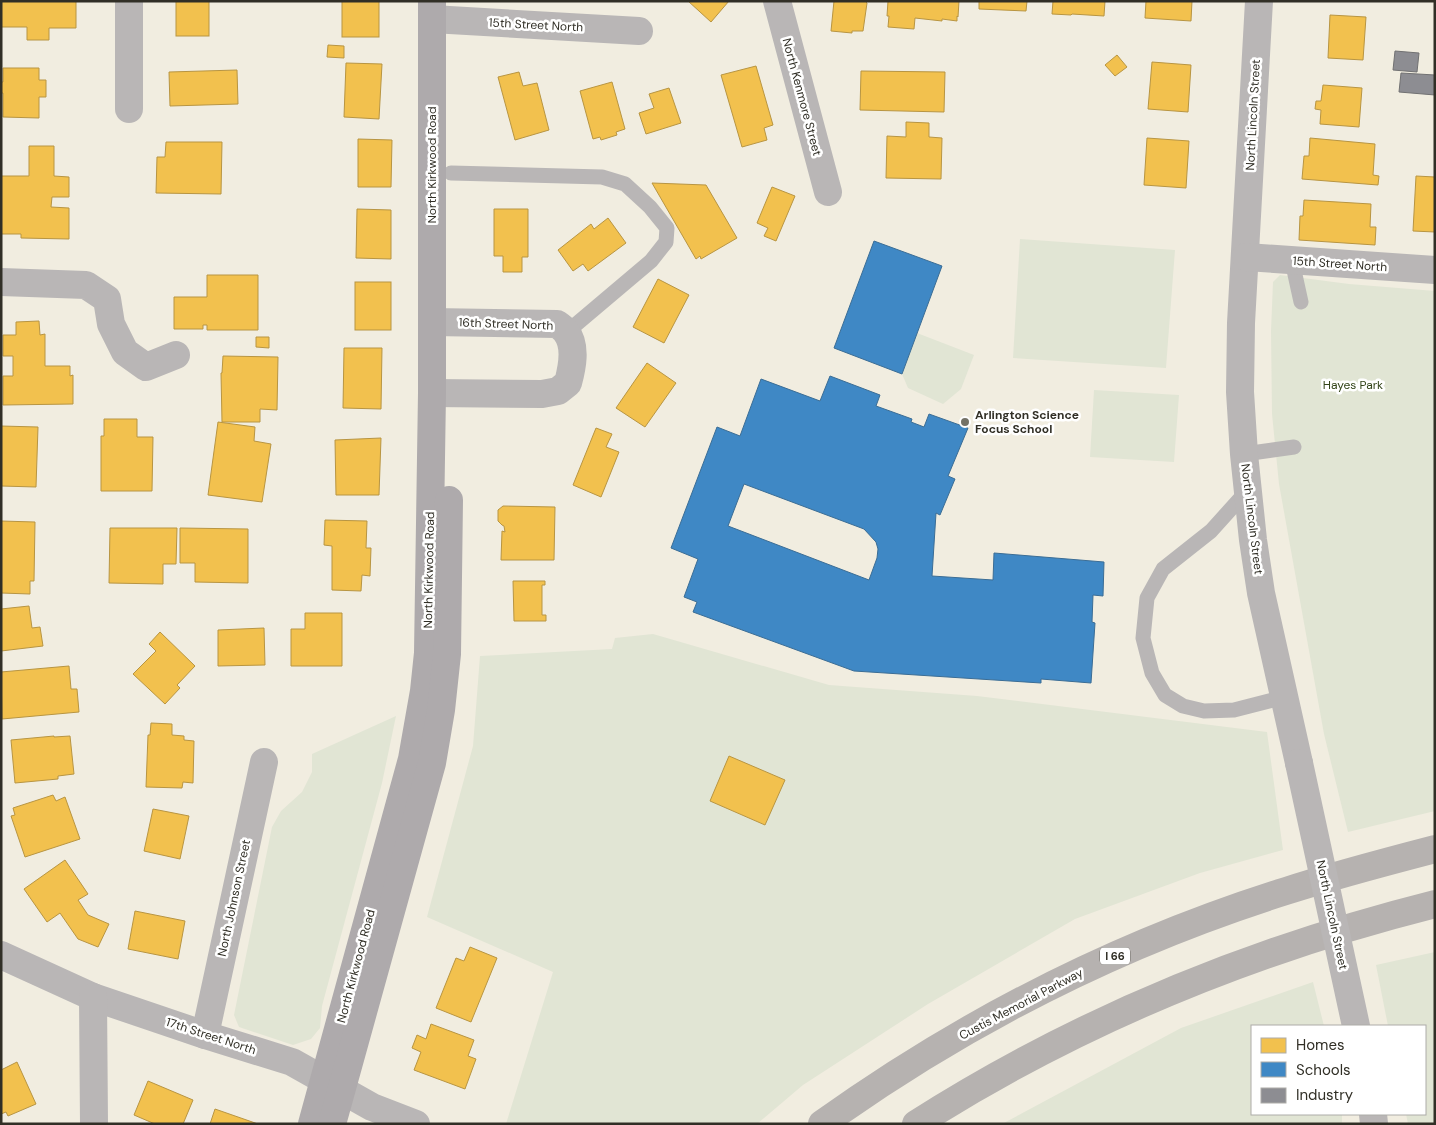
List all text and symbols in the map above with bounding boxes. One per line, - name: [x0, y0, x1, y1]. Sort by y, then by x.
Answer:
- street label: 15th Street North: [488, 15, 584, 35]
- street label: North Kenmore Street: [779, 36, 825, 158]
- street label: North Lincoln Street: [1242, 59, 1264, 171]
- street label: North Kirkwood Road: [424, 107, 440, 223]
- street label: 15th Street North: [1292, 253, 1388, 275]
- street label: 16th Street North: [458, 314, 554, 334]
- park label: Hayes Park: [1323, 377, 1383, 393]
- place label: Arlington Science Focus School: [975, 407, 1079, 437]
- marker: Arlington Science Focus School: [959, 416, 971, 428]
- street label: North Lincoln Street: [1237, 463, 1267, 576]
- street label: North Kirkwood Road: [420, 511, 438, 629]
- street label: North Johnson Street: [214, 838, 254, 958]
- street label: North Lincoln Street: [1313, 859, 1351, 971]
- street label: North Kirkwood Road: [333, 907, 379, 1025]
- road number: I 66: [1100, 948, 1130, 964]
- street label: Custis Memorial Parkway: [956, 964, 1086, 1043]
- street label: 17th Street North: [164, 1014, 258, 1058]
- legend: [1251, 1025, 1426, 1115]
- text: Homes: [1296, 1035, 1345, 1055]
- text: Schools: [1296, 1060, 1351, 1080]
- text: Industry: [1296, 1085, 1354, 1105]

